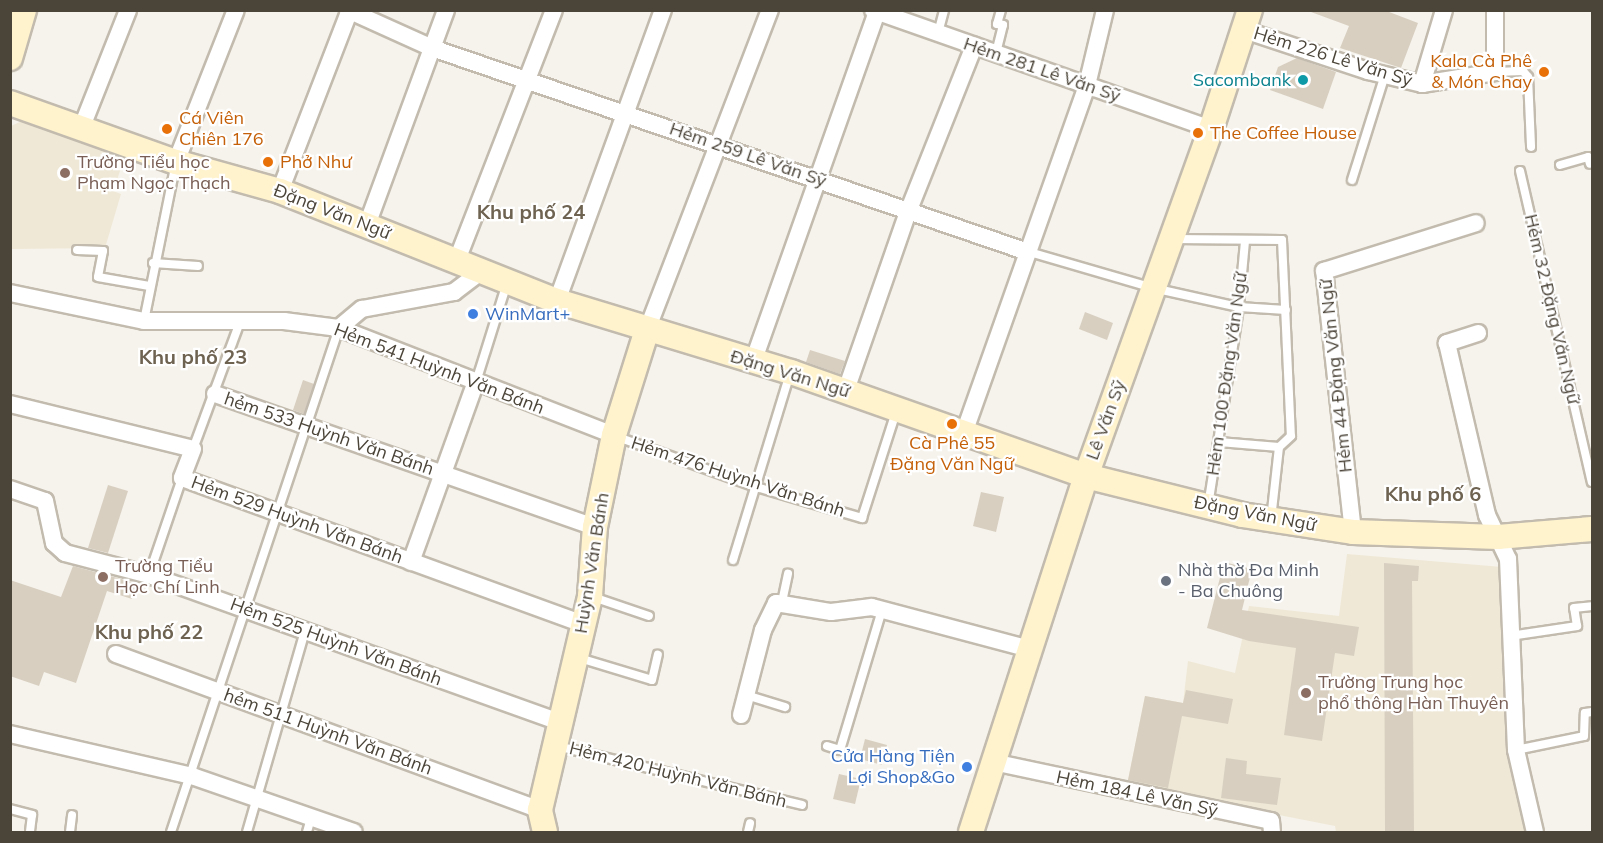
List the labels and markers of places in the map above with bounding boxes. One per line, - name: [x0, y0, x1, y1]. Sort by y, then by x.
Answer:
- place label: Kala Cà Phê & Món Chay: [1430, 51, 1532, 94]
- marker: Kala Cà Phê & Món Chay: [1537, 65, 1551, 79]
- place label: Sacombank: [1193, 69, 1291, 91]
- marker: Sacombank: [1296, 73, 1310, 87]
- place label: Cá Viên Chiên 176: [179, 108, 264, 150]
- marker: Cá Viên Chiên 176: [160, 122, 174, 136]
- place label: The Coffee House: [1210, 122, 1357, 144]
- marker: The Coffee House: [1191, 126, 1205, 140]
- place label: Phở Như: [280, 151, 352, 173]
- place label: Trường Tiểu học Phạm Ngọc Thạch: [77, 152, 230, 195]
- marker: Phở Như: [261, 155, 275, 169]
- marker: Trường Tiểu học Phạm Ngọc Thạch: [58, 166, 72, 180]
- place label: WinMart+: [485, 303, 570, 325]
- marker: WinMart+: [466, 307, 480, 321]
- marker: Cà Phê 55 Đặng Văn Ngữ: [945, 417, 959, 431]
- place label: Cà Phê 55 Đặng Văn Ngữ: [890, 433, 1014, 476]
- place label: Trường Tiểu Học Chí Linh: [115, 556, 220, 598]
- place label: Nhà thờ Đa Minh - Ba Chuông: [1178, 560, 1319, 602]
- marker: Trường Tiểu Học Chí Linh: [96, 570, 110, 584]
- marker: Nhà thờ Đa Minh - Ba Chuông: [1159, 574, 1173, 588]
- place label: Trường Trung học phổ thông Hàn Thuyên: [1318, 672, 1509, 714]
- marker: Trường Trung học phổ thông Hàn Thuyên: [1299, 686, 1313, 700]
- place label: Cửa Hàng Tiện Lợi Shop&Go: [831, 746, 955, 789]
- marker: Cửa Hàng Tiện Lợi Shop&Go: [960, 760, 974, 774]

